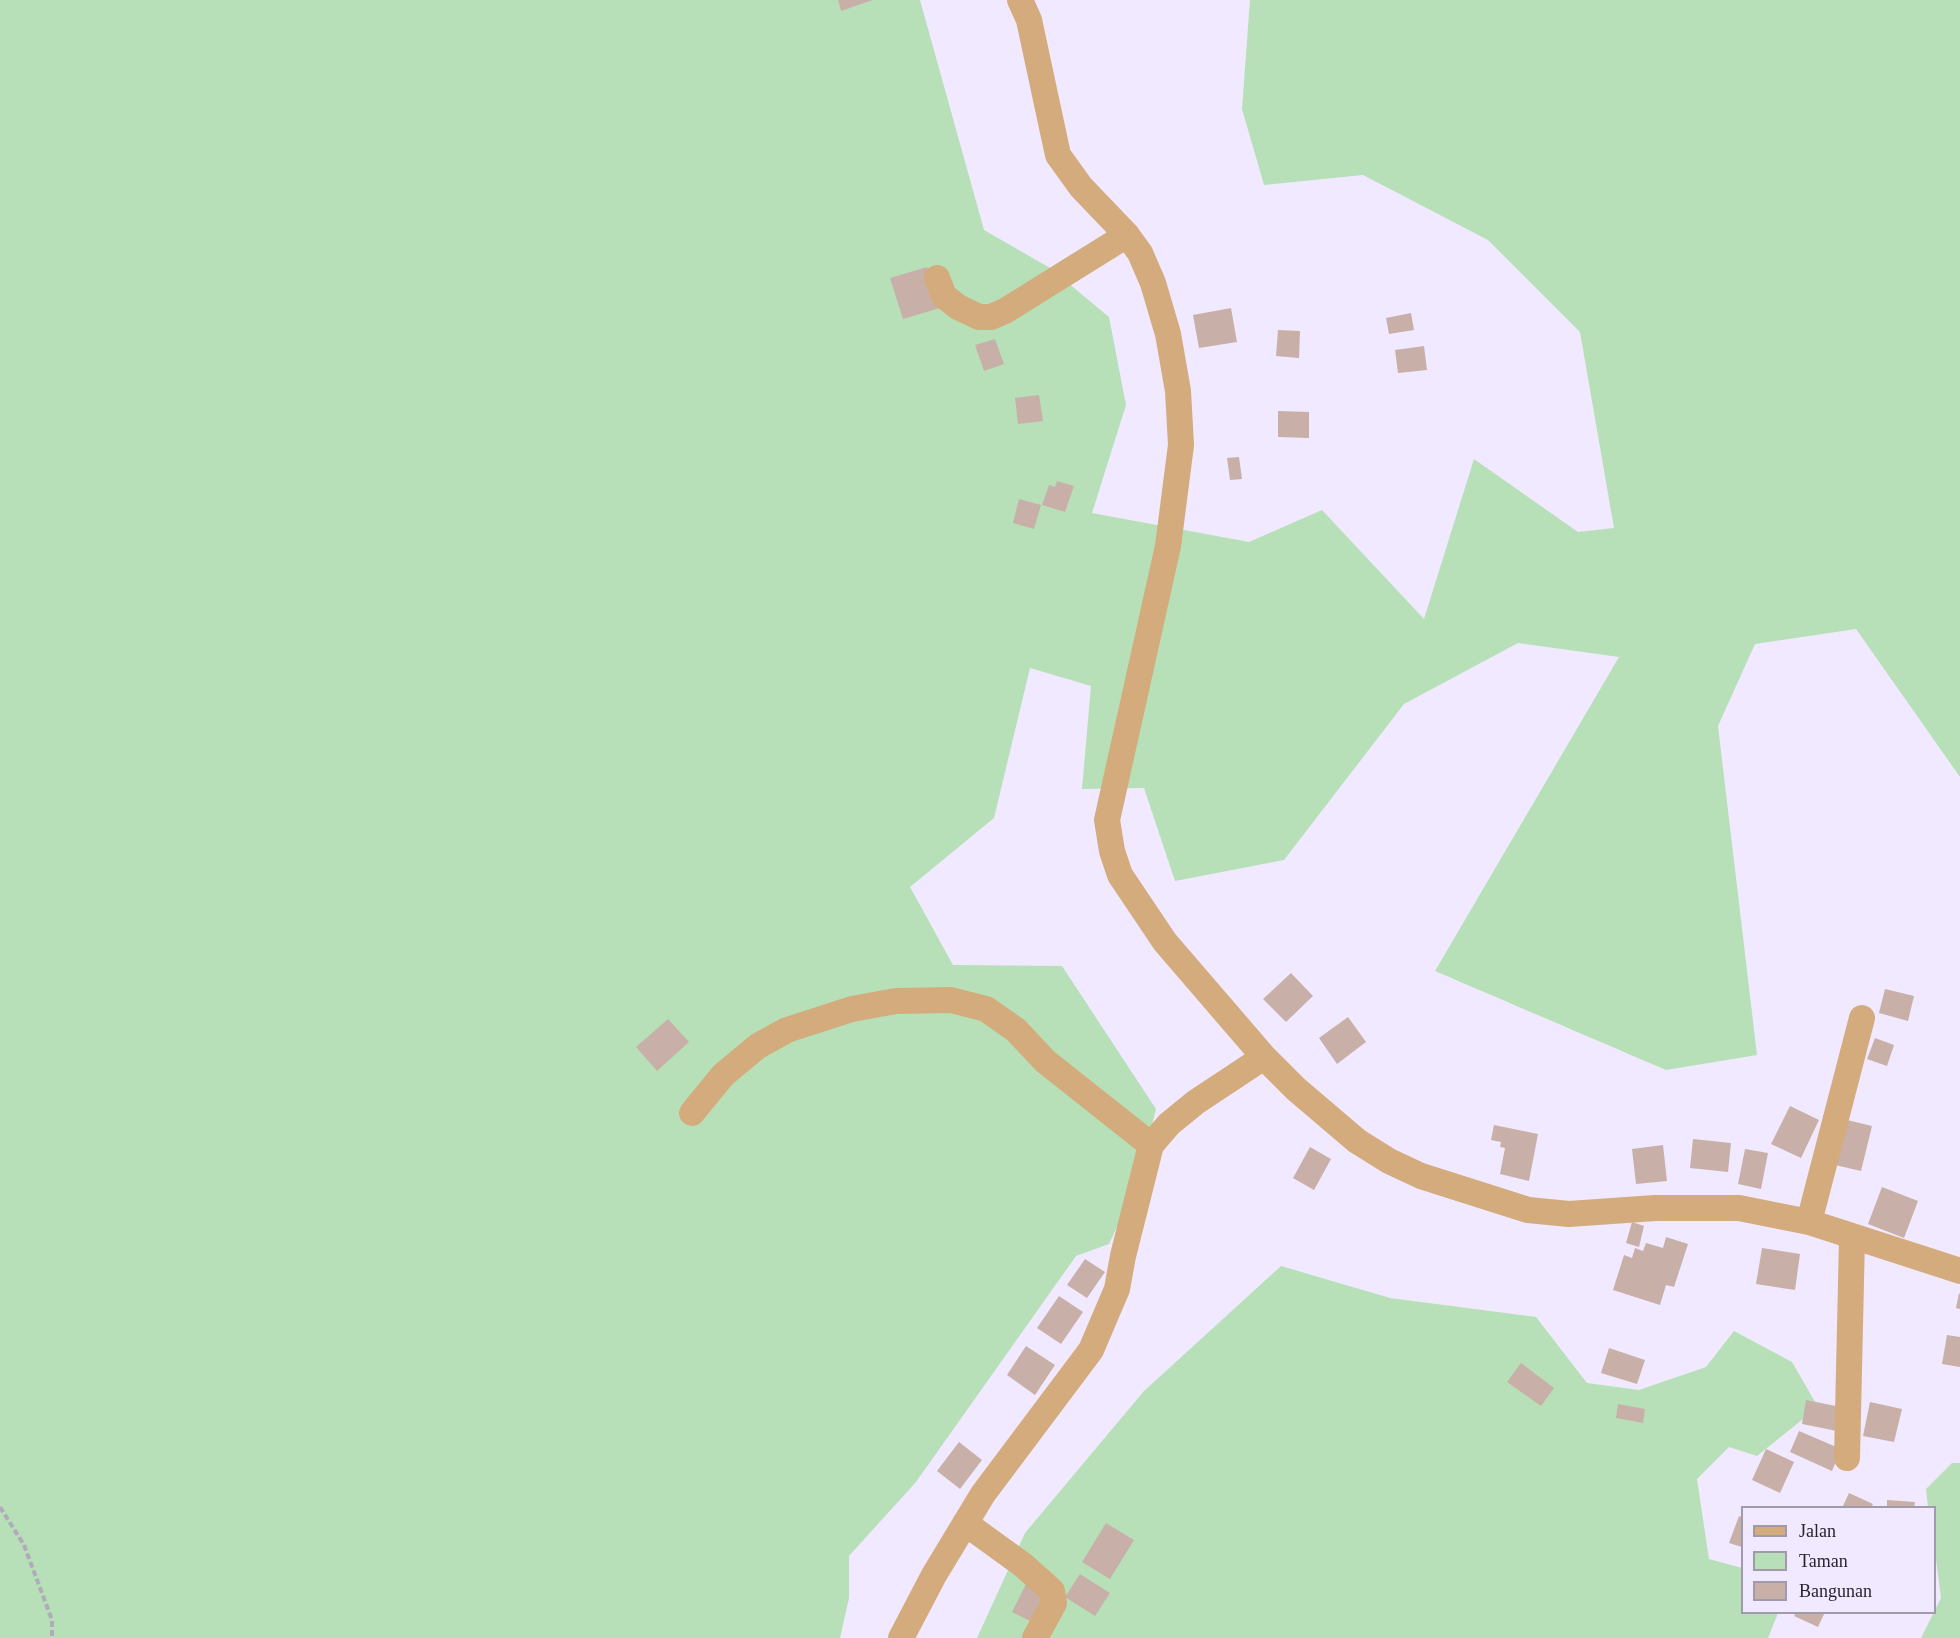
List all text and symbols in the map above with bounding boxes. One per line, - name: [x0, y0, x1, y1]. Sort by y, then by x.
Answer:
- legend: [1741, 1506, 1936, 1614]
- text: Jalan: [1799, 1521, 1836, 1541]
- text: Taman: [1799, 1551, 1848, 1571]
- text: Bangunan: [1799, 1581, 1872, 1601]

